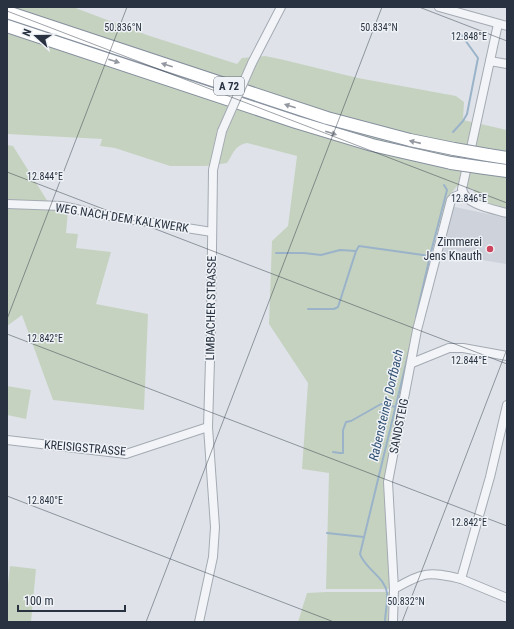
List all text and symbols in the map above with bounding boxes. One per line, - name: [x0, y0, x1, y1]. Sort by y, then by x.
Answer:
- north arrow: [16, 16, 56, 56]
- text: 50.836°N: [104, 22, 142, 33]
- text: 50.834°N: [360, 22, 398, 33]
- text: N: [20, 27, 34, 38]
- text: 12.848°E: [451, 31, 487, 42]
- one-way arrow: [108, 59, 120, 65]
- one-way arrow: [161, 62, 173, 68]
- road number: A 72: [214, 77, 244, 95]
- one-way arrow: [284, 103, 296, 109]
- one-way arrow: [325, 130, 337, 136]
- one-way arrow: [409, 138, 421, 144]
- text: 12.844°E: [27, 171, 63, 182]
- text: 12.846°E: [451, 193, 487, 204]
- street label: WEG NACH DEM KALKWERK: [54, 201, 190, 236]
- place label: Zimmerei Jens Knauth: [423, 235, 482, 263]
- marker: Zimmerei Jens Knauth: [485, 244, 495, 254]
- street label: LIMBACHER STRASSE: [203, 256, 219, 360]
- text: 12.842°E: [27, 333, 63, 344]
- water label: Rabensteiner Dorfbach: [366, 348, 406, 462]
- text: 12.844°E: [451, 355, 487, 366]
- street label: SANDSTEIG: [387, 397, 411, 455]
- street label: KREISIGSTRASSE: [43, 437, 127, 459]
- text: 12.840°E: [27, 495, 63, 506]
- text: 12.842°E: [451, 517, 487, 528]
- scale bar: [18, 587, 125, 613]
- text: 100 m: [24, 594, 54, 608]
- text: 50.832°N: [387, 596, 425, 607]

